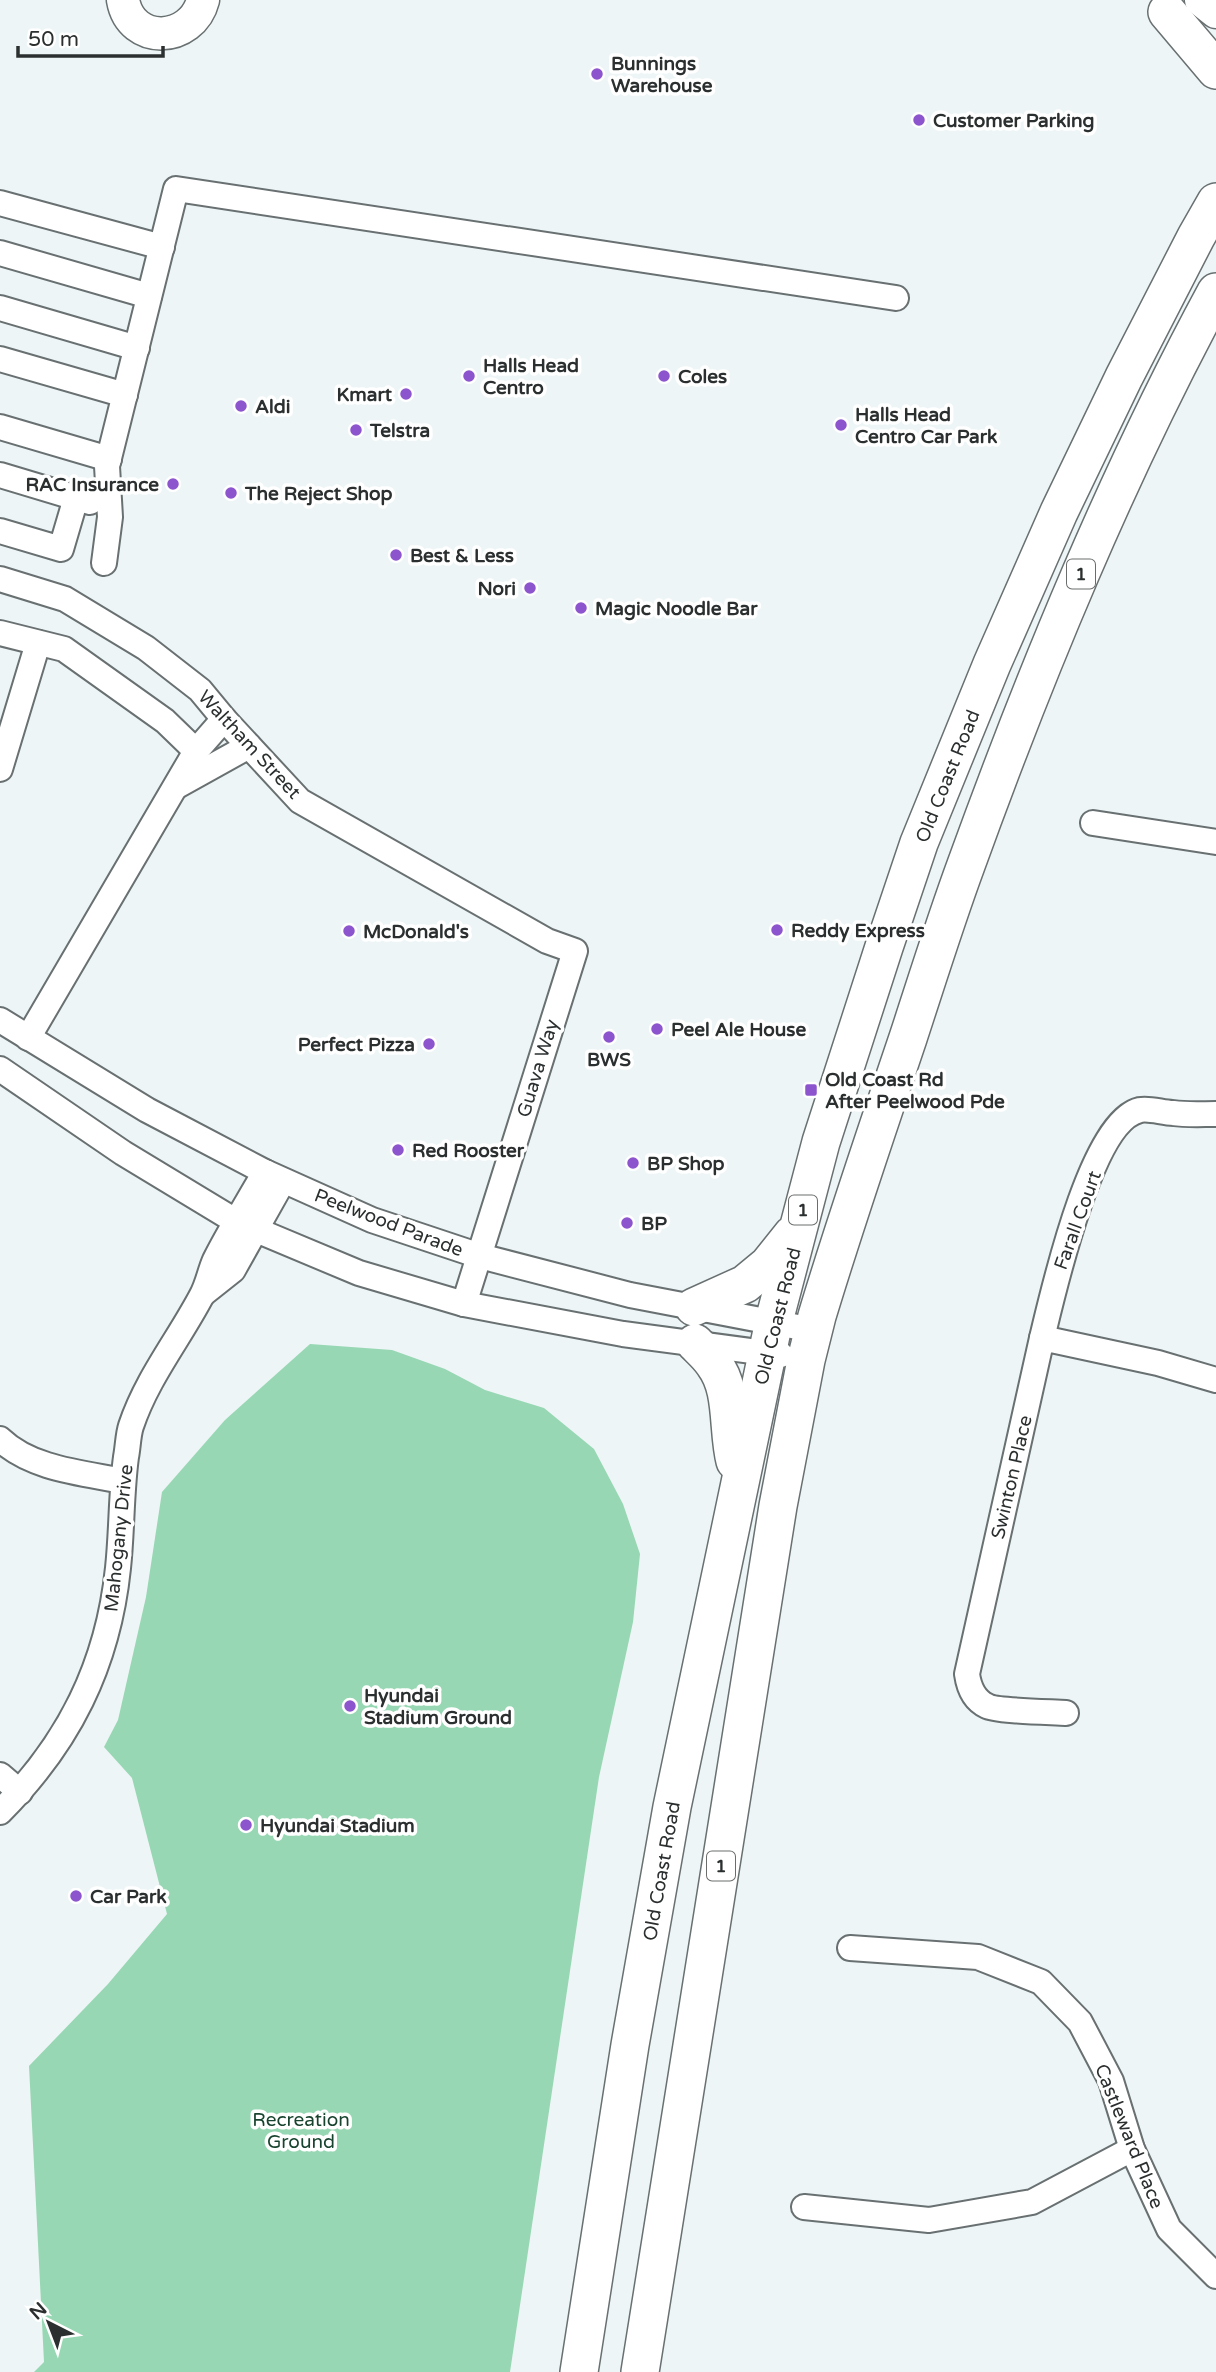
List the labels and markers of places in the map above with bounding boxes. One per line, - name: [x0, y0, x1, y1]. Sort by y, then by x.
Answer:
- place label: Bunnings Warehouse: [611, 53, 713, 97]
- marker: Bunnings Warehouse: [589, 66, 605, 82]
- place label: Customer Parking: [933, 110, 1095, 133]
- marker: Customer Parking: [911, 112, 927, 128]
- place label: Halls Head Centro: [483, 355, 579, 399]
- place label: Coles: [678, 366, 727, 388]
- marker: Halls Head Centro: [461, 368, 477, 384]
- marker: Coles: [656, 368, 672, 384]
- place label: Kmart: [337, 384, 393, 406]
- marker: Kmart: [398, 386, 414, 402]
- place label: Aldi: [255, 396, 291, 418]
- marker: Aldi: [233, 398, 249, 414]
- place label: Halls Head Centro Car Park: [855, 404, 998, 448]
- marker: Halls Head Centro Car Park: [833, 417, 849, 433]
- place label: Telstra: [369, 420, 430, 442]
- marker: Telstra: [348, 422, 364, 438]
- place label: RAC Insurance: [26, 474, 159, 496]
- marker: RAC Insurance: [165, 476, 181, 492]
- place label: The Reject Shop: [244, 483, 393, 506]
- marker: The Reject Shop: [223, 485, 239, 501]
- place label: Best & Less: [410, 545, 514, 567]
- marker: Best & Less: [388, 547, 404, 563]
- place label: Nori: [477, 578, 516, 600]
- marker: Nori: [522, 580, 538, 596]
- place label: Magic Noodle Bar: [595, 598, 758, 621]
- marker: Magic Noodle Bar: [573, 600, 589, 616]
- place label: Reddy Express: [791, 920, 925, 943]
- place label: McDonald's: [363, 921, 469, 943]
- marker: Reddy Express: [769, 922, 785, 938]
- marker: McDonald's: [341, 923, 357, 939]
- place label: Peel Ale House: [671, 1019, 806, 1041]
- marker: Peel Ale House: [649, 1021, 665, 1037]
- marker: BWS: [601, 1029, 617, 1045]
- place label: Perfect Pizza: [298, 1034, 415, 1056]
- marker: Perfect Pizza: [421, 1036, 437, 1052]
- place label: BWS: [587, 1049, 631, 1071]
- place label: Old Coast Rd After Peelwood Pde: [825, 1069, 1005, 1113]
- marker: Old Coast Rd After Peelwood Pde: [803, 1082, 819, 1098]
- place label: Red Rooster: [412, 1140, 525, 1162]
- marker: Red Rooster: [390, 1142, 406, 1158]
- place label: BP Shop: [647, 1153, 725, 1176]
- marker: BP Shop: [625, 1155, 641, 1171]
- place label: BP: [641, 1213, 667, 1235]
- marker: BP: [619, 1215, 635, 1231]
- place label: Hyundai Stadium Ground: [364, 1685, 512, 1729]
- marker: Hyundai Stadium Ground: [342, 1698, 358, 1714]
- place label: Hyundai Stadium: [260, 1815, 415, 1838]
- marker: Hyundai Stadium: [238, 1817, 254, 1833]
- place label: Car Park: [90, 1886, 167, 1908]
- marker: Car Park: [68, 1888, 84, 1904]

